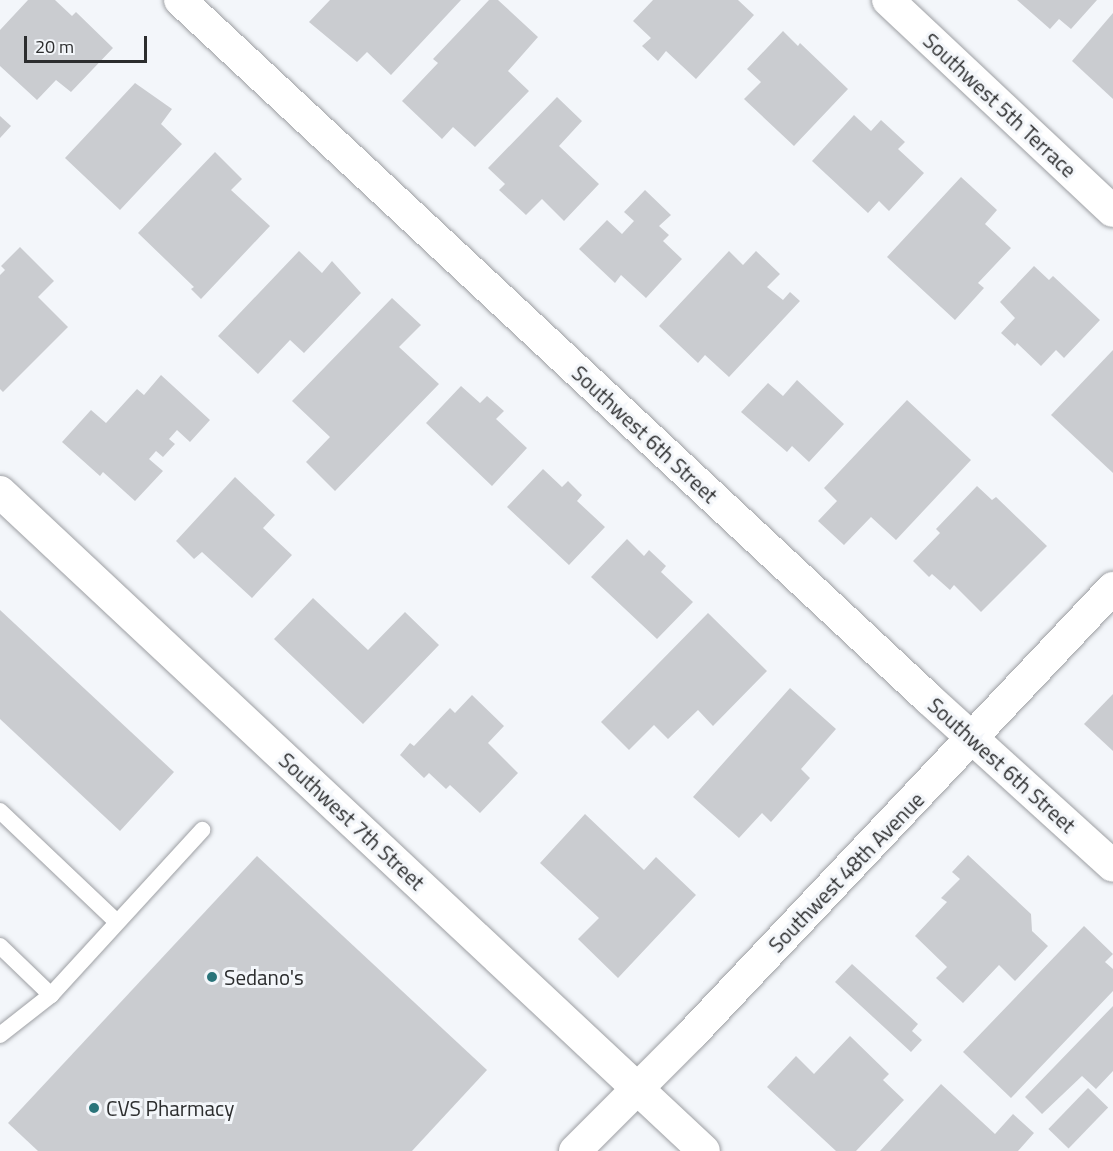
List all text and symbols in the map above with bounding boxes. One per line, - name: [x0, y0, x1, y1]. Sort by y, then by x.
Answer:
- scale bar: [27, 24, 150, 62]
- street label: Southwest 5th Terrace: [918, 28, 1082, 182]
- text: 20 m: [35, 33, 74, 60]
- street label: Southwest 6th Street: [567, 360, 723, 508]
- street label: Southwest 6th Street: [923, 692, 1081, 838]
- street label: Southwest 7th Street: [274, 747, 430, 895]
- street label: Southwest 48th Avenue: [763, 787, 929, 957]
- place label: Sedano's: [224, 964, 304, 990]
- marker: Sedano's: [205, 970, 219, 984]
- place label: CVS Pharmacy: [106, 1095, 234, 1121]
- marker: CVS Pharmacy: [87, 1101, 101, 1115]

